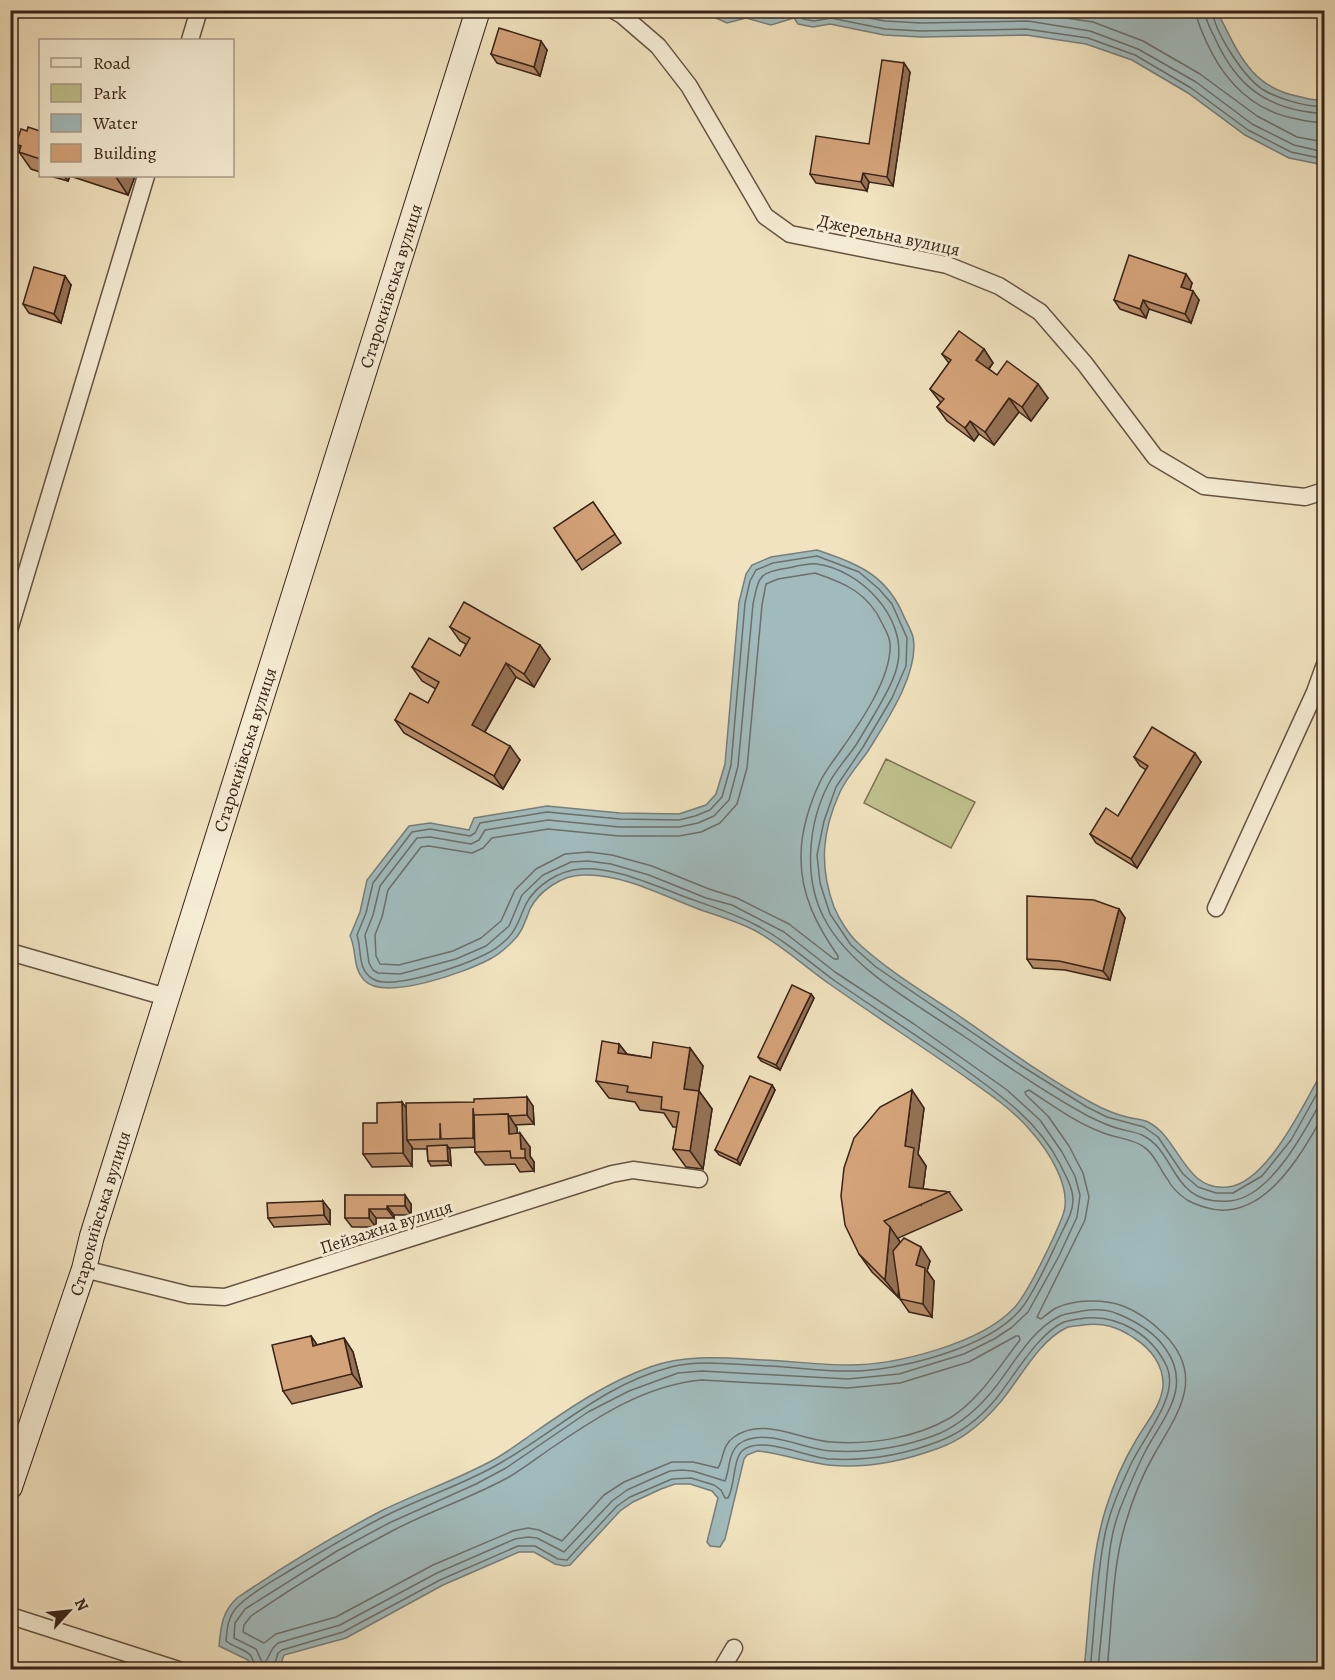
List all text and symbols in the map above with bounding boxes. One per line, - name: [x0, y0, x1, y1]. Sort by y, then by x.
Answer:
- legend: [39, 39, 234, 177]
- text: Road: [93, 51, 131, 75]
- text: Park: [93, 81, 127, 105]
- text: Water: [92, 111, 138, 135]
- text: Building: [93, 141, 157, 165]
- street label: Старокиївська вулиця: [354, 201, 428, 371]
- street label: Джерельна вулиця: [816, 208, 962, 262]
- street label: Старокиївська вулиця: [208, 664, 282, 835]
- street label: Старокиївська вулиця: [64, 1128, 136, 1299]
- street label: Пейзажна вулиця: [317, 1194, 455, 1260]
- north arrow: [39, 1581, 99, 1641]
- text: N: [69, 1594, 94, 1615]

